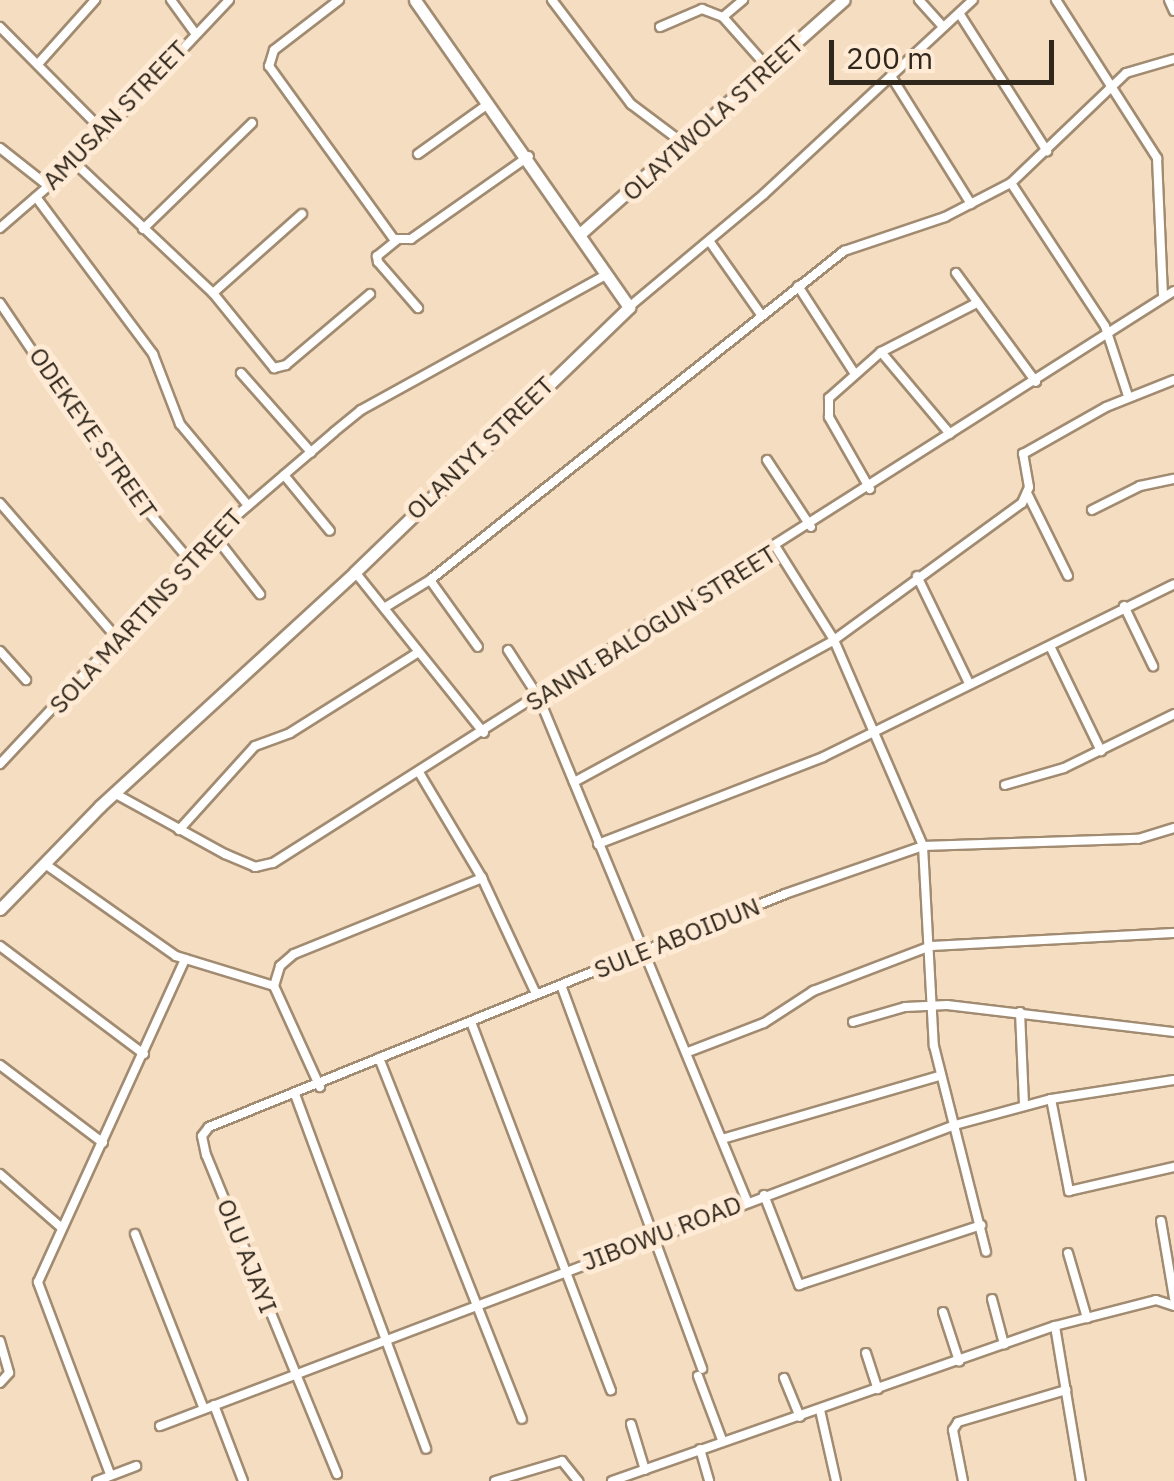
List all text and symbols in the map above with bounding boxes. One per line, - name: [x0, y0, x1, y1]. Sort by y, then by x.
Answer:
- scale bar: [834, 20, 1059, 82]
- street label: OLAYIWOLA STREET: [616, 29, 810, 207]
- street label: AMUSAN STREET: [36, 34, 194, 196]
- text: 200 m: [846, 38, 933, 77]
- street label: ODEKEYE STREET: [23, 342, 163, 524]
- street label: OLANIYI STREET: [400, 370, 560, 526]
- street label: SOLA MARTINS STREET: [43, 502, 249, 720]
- street label: SANNI BALOGUN STREET: [520, 539, 782, 717]
- street label: SULE ABOIDUN: [590, 891, 764, 985]
- street label: JIBOWU ROAD: [578, 1189, 746, 1277]
- street label: OLU AJAYI: [211, 1194, 283, 1318]

